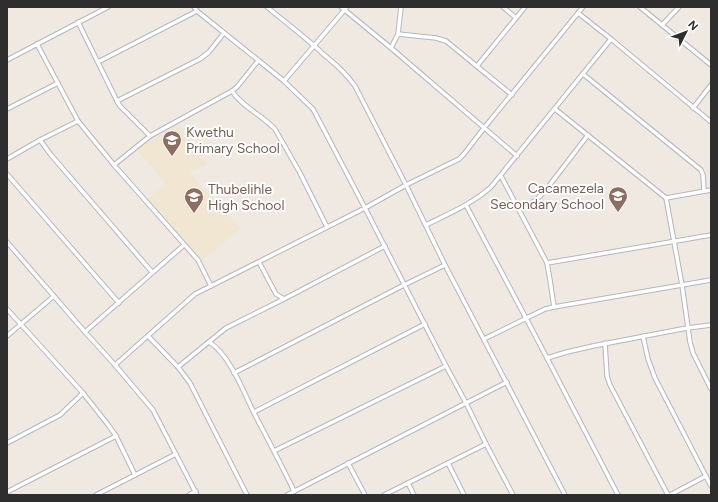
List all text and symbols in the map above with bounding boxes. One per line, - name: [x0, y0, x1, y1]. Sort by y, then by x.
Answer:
- north arrow: [666, 12, 706, 52]
- text: N: [685, 18, 701, 33]
- place label: Kwethu Primary School: [186, 124, 280, 157]
- school or university icon: Kwethu Primary School: [161, 129, 183, 157]
- place label: Cacamezela Secondary School: [490, 180, 604, 213]
- place label: Thubelihle High School: [208, 181, 285, 214]
- school or university icon: Cacamezela Secondary School: [607, 185, 629, 213]
- school or university icon: Thubelihle High School: [183, 186, 205, 214]

